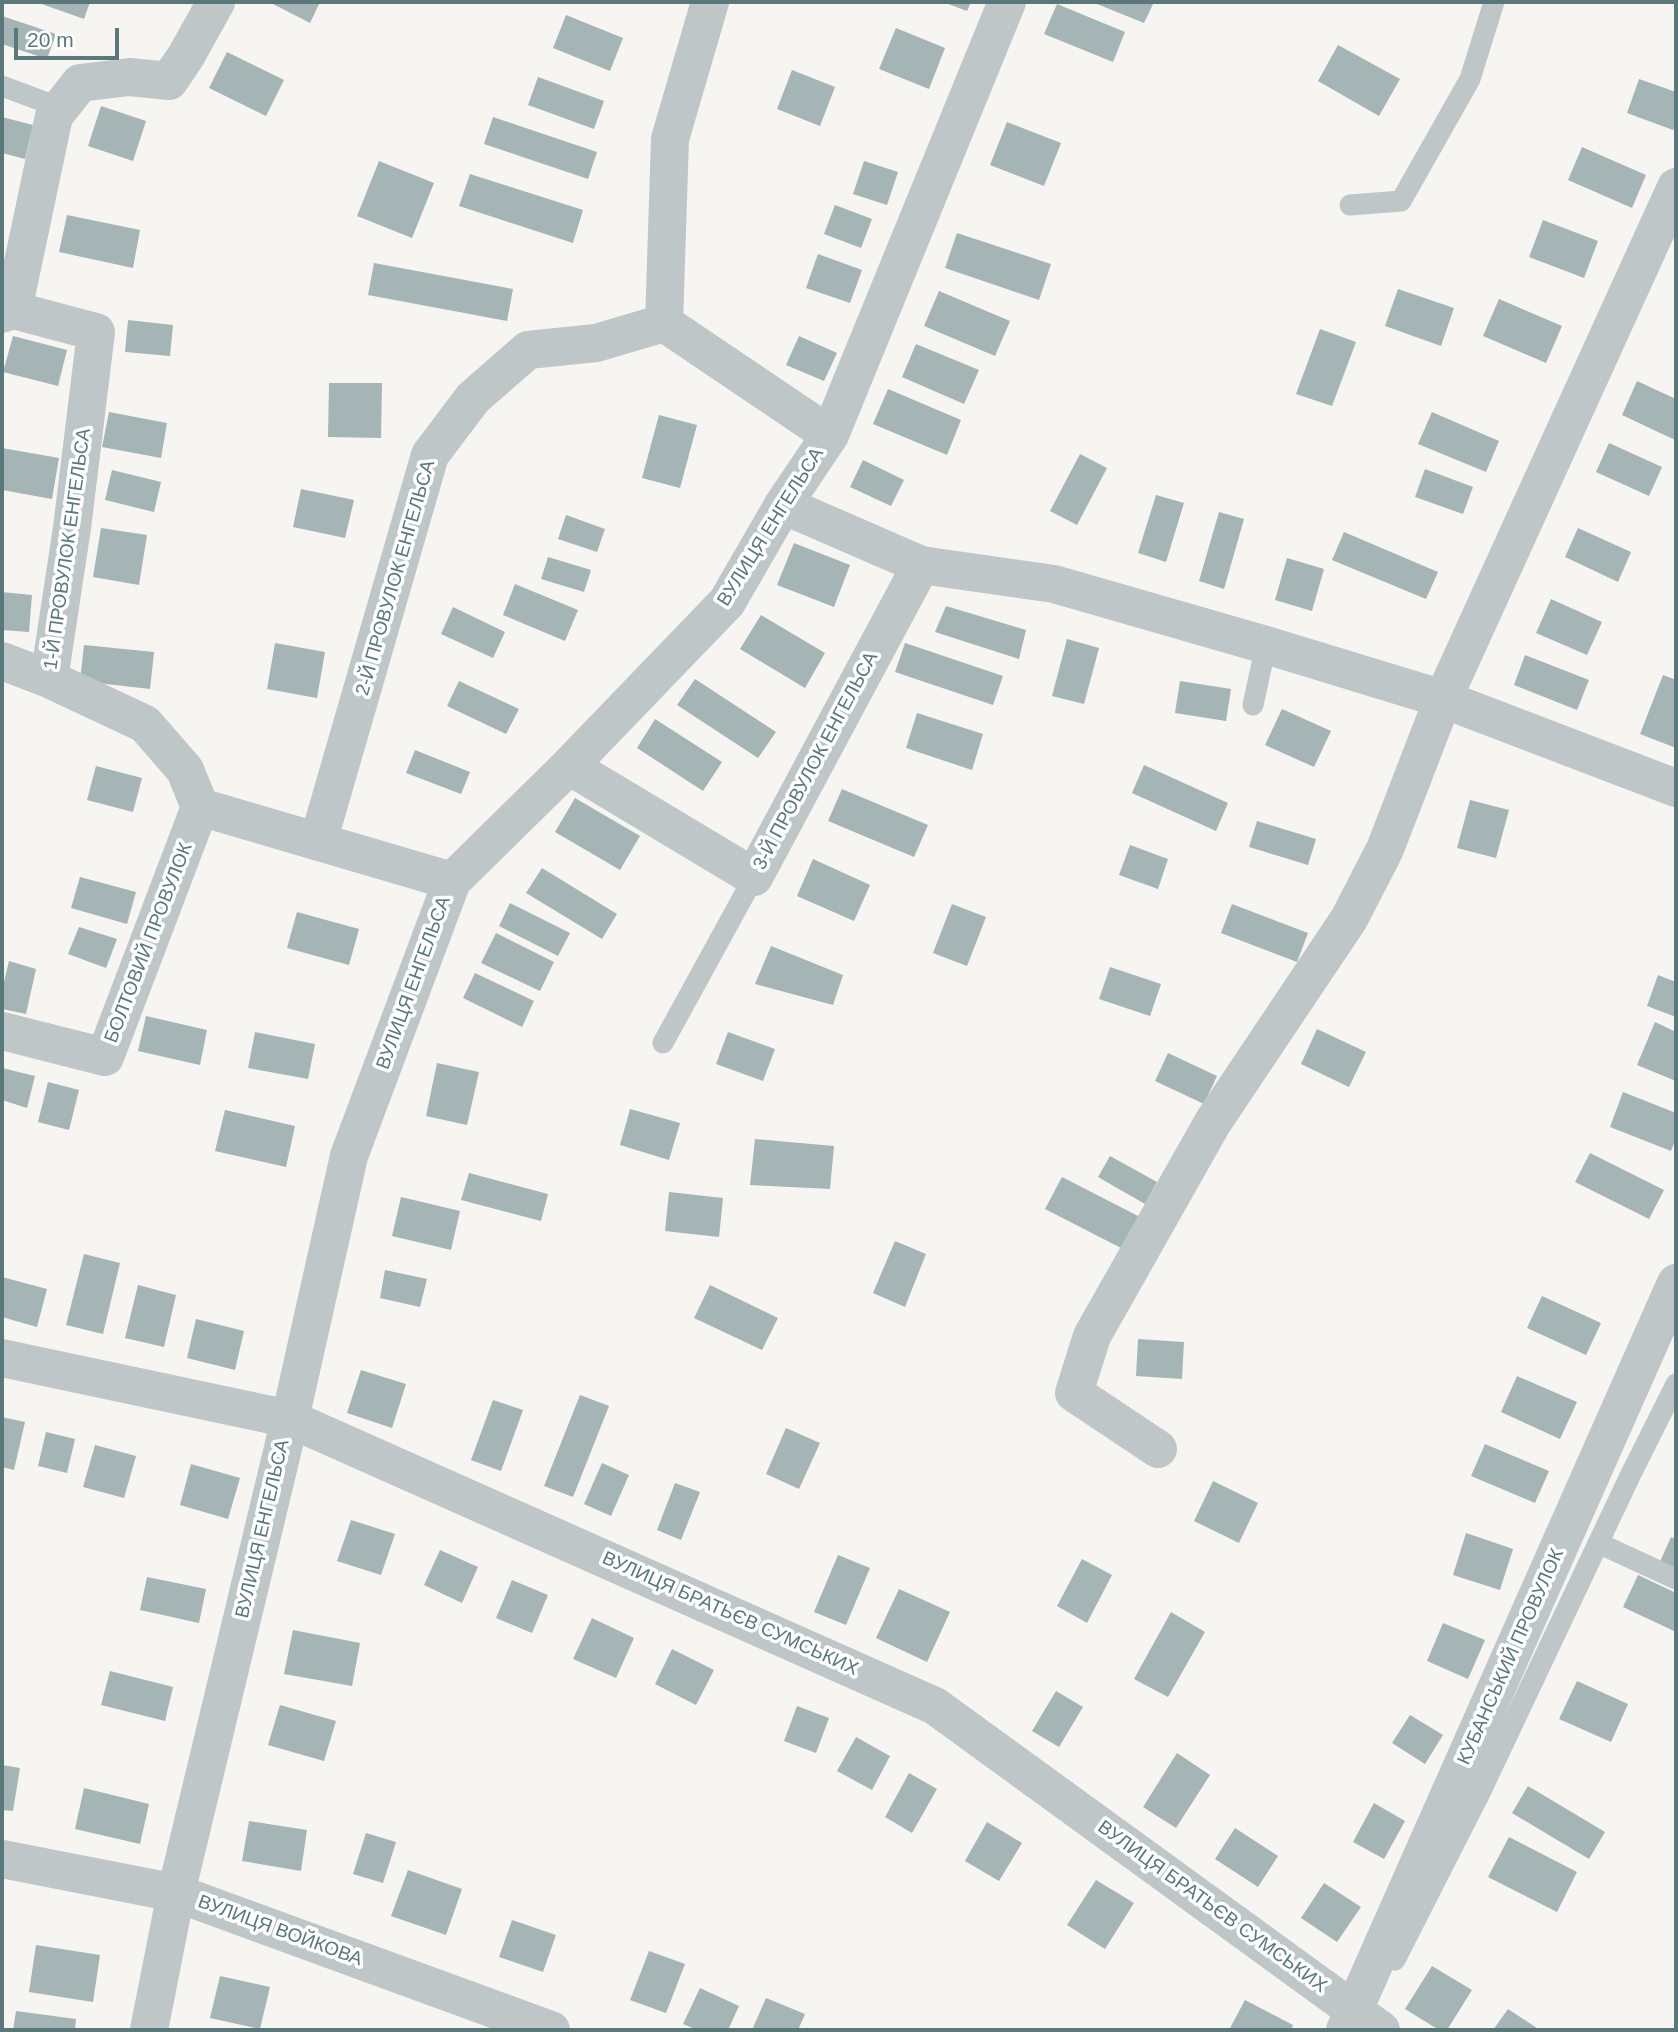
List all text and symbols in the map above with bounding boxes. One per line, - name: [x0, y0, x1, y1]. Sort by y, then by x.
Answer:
- scale bar: [18, 14, 122, 58]
- text: 20 m: [27, 28, 74, 51]
- street label: 1-Й ПРОВУЛОК ЕНГЕЛЬСА: [40, 427, 96, 671]
- street label: ВУЛИЦЯ ЕНГЕЛЬСА: [713, 444, 829, 610]
- street label: 2-Й ПРОВУЛОК ЕНГЕЛЬСА: [351, 458, 441, 698]
- street label: 3-Й ПРОВУЛОК ЕНГЕЛЬСА: [749, 648, 883, 874]
- street label: БОЛТОВИЙ ПРОВУЛОК: [100, 840, 198, 1046]
- street label: ВУЛИЦЯ ЕНГЕЛЬСА: [372, 893, 456, 1073]
- street label: ВУЛИЦЯ ЕНГЕЛЬСА: [231, 1438, 295, 1620]
- street label: КУБАНСЬКИЙ ПРОВУЛОК: [1453, 1545, 1569, 1769]
- street label: ВУЛИЦЯ БРАТЬЄВ СУМСЬКИХ: [598, 1547, 862, 1681]
- street label: ВУЛИЦЯ БРАТЬЄВ СУМСЬКИХ: [1093, 1816, 1331, 1998]
- street label: ВУЛИЦЯ ВОЙКОВА: [195, 1891, 365, 1971]

